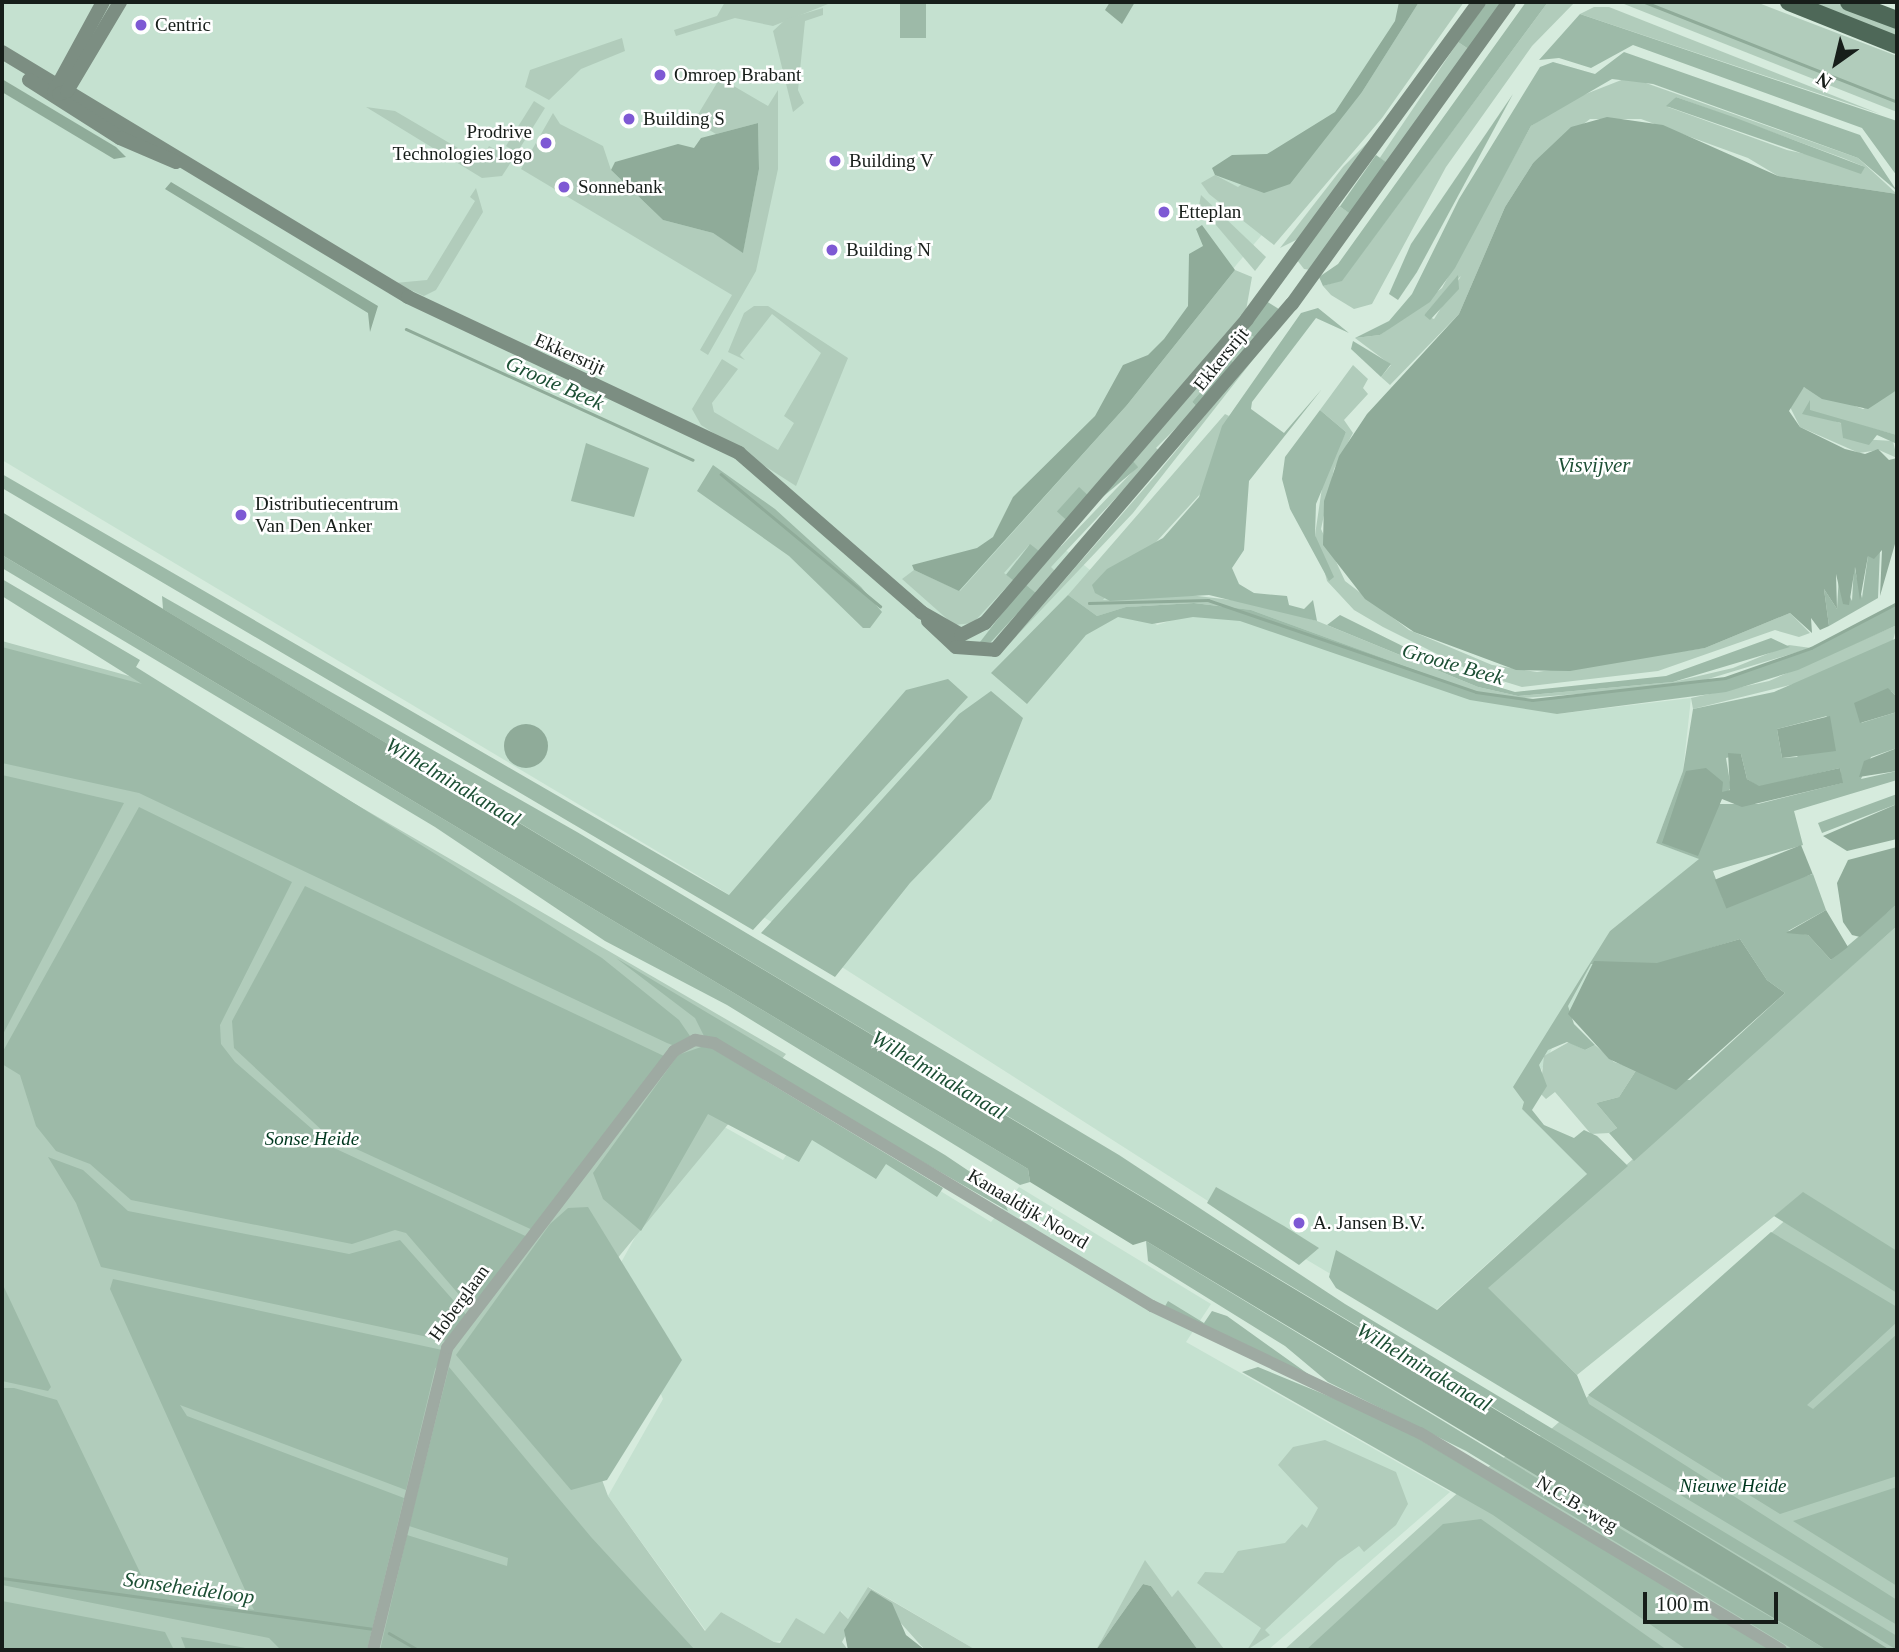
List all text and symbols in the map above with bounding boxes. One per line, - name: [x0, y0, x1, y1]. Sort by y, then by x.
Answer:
- place label: Centric: [155, 14, 211, 36]
- marker: Centric: [133, 17, 149, 33]
- north arrow: [1801, 28, 1871, 98]
- place label: Omroep Brabant: [674, 64, 801, 86]
- marker: Omroep Brabant: [652, 67, 668, 83]
- text: N: [1812, 68, 1836, 93]
- place label: Building S: [643, 108, 725, 130]
- marker: Building S: [621, 111, 637, 127]
- place label: Prodrive Technologies logo: [392, 121, 532, 165]
- marker: Prodrive Technologies logo: [538, 135, 554, 151]
- place label: Building V: [849, 150, 934, 172]
- marker: Building V: [827, 153, 843, 169]
- place label: Sonnebank: [578, 176, 662, 198]
- marker: Sonnebank: [556, 179, 572, 195]
- place label: Etteplan: [1178, 201, 1241, 223]
- marker: Etteplan: [1156, 204, 1172, 220]
- place label: Building N: [846, 239, 931, 261]
- marker: Building N: [824, 242, 840, 258]
- street label: Ekkersrijt: [1189, 323, 1253, 395]
- street label: Ekkersrijt: [531, 328, 609, 380]
- water label: Groote Beek: [502, 350, 608, 416]
- water label: Visvijver: [1557, 452, 1631, 478]
- place label: Distributiecentrum Van Den Anker: [255, 493, 399, 537]
- marker: Distributiecentrum Van Den Anker: [233, 507, 249, 523]
- water label: Groote Beek: [1399, 637, 1507, 691]
- water label: Wilhelminakanaal: [381, 732, 525, 832]
- water label: Wilhelminakanaal: [867, 1025, 1011, 1125]
- park label: Sonse Heide: [265, 1128, 359, 1150]
- street label: Kanaaldijk Noord: [964, 1164, 1092, 1254]
- place label: A. Jansen B.V.: [1313, 1212, 1425, 1234]
- marker: A. Jansen B.V.: [1291, 1215, 1307, 1231]
- street label: Hoberglaan: [424, 1261, 494, 1345]
- water label: Wilhelminakanaal: [1352, 1317, 1496, 1417]
- street label: N.C.B.-weg: [1532, 1471, 1622, 1537]
- park label: Nieuwe Heide: [1679, 1475, 1787, 1497]
- water label: Sonseheideloop: [122, 1566, 256, 1610]
- scale bar: [1647, 1578, 1782, 1622]
- text: 100 m: [1656, 1592, 1709, 1616]

